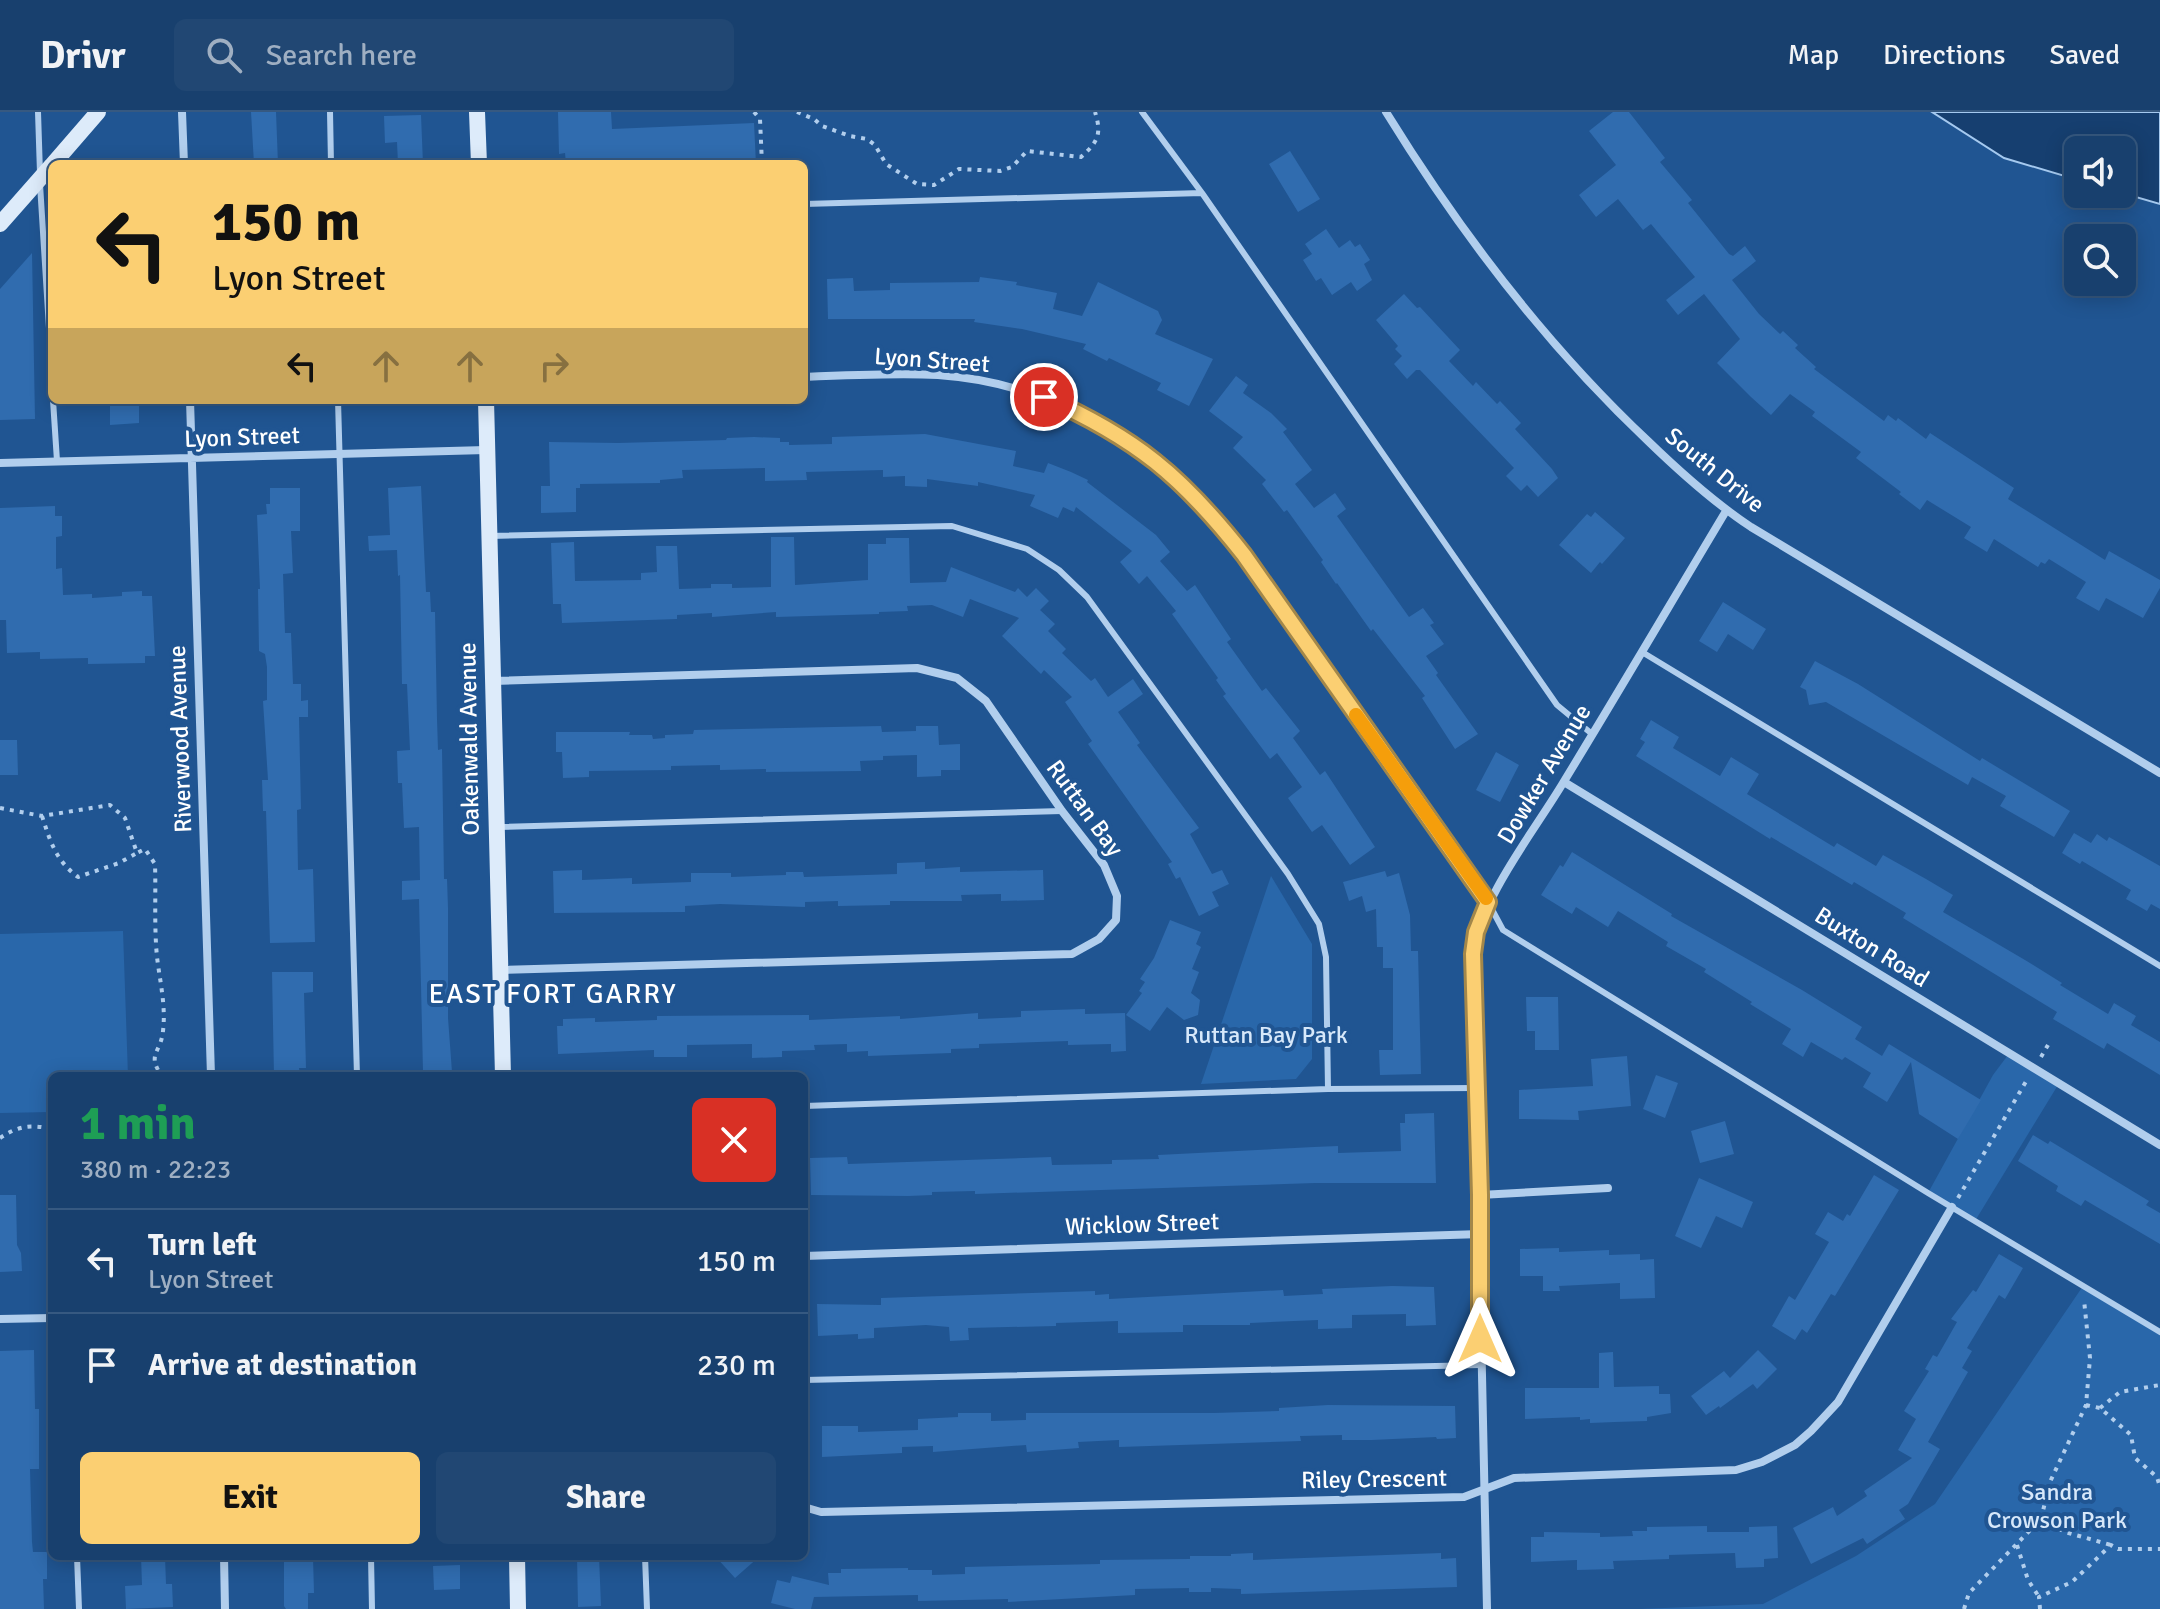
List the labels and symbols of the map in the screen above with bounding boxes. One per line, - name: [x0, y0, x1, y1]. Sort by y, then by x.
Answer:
- street label: Lyon Street: [873, 341, 991, 379]
- pin: [1010, 363, 1078, 431]
- street label: Lyon Street: [184, 420, 300, 454]
- street label: South Drive: [1659, 421, 1771, 519]
- street label: Oakenwald Avenue: [452, 642, 486, 836]
- street label: Riverwood Avenue: [162, 645, 198, 833]
- street label: Dowker Avenue: [1490, 699, 1598, 849]
- street label: Ruttan Bay: [1040, 754, 1130, 862]
- street label: Buxton Road: [1809, 900, 1935, 994]
- district label: EAST FORT GARRY: [428, 977, 678, 1011]
- park label: Ruttan Bay Park: [1184, 1020, 1348, 1050]
- street label: Wicklow Street: [1064, 1206, 1220, 1242]
- position arrow: [1438, 1297, 1522, 1381]
- street label: Riley Crescent: [1301, 1463, 1447, 1495]
- park label: Sandra Crowson Park: [1987, 1477, 2127, 1535]

